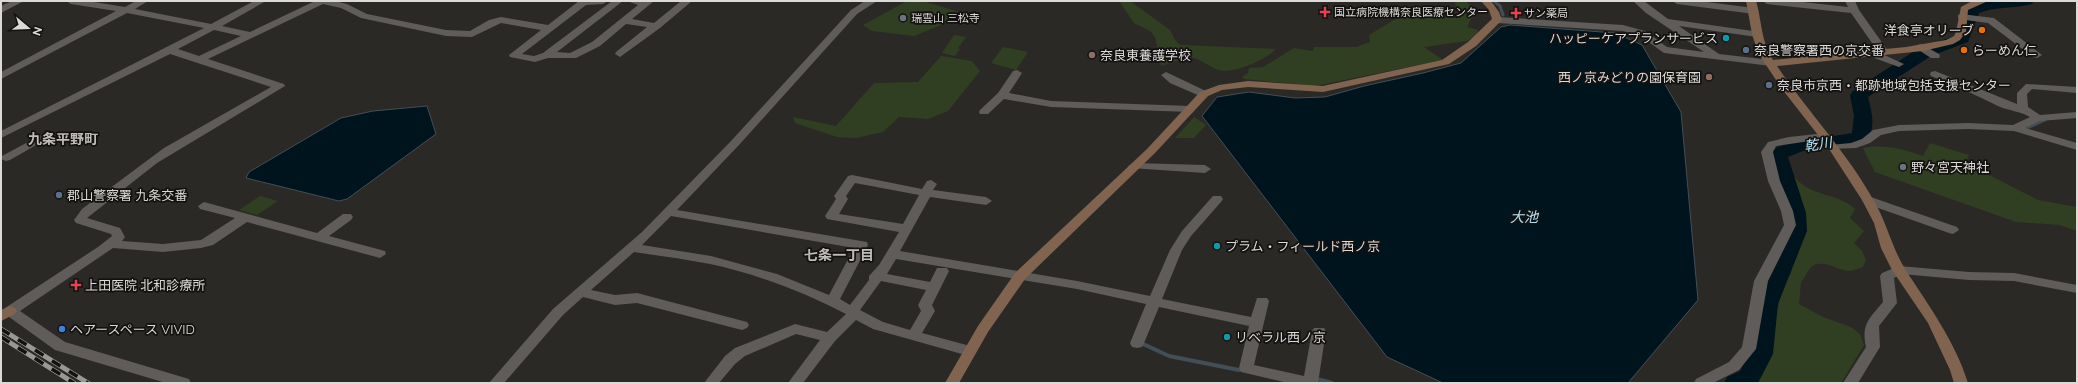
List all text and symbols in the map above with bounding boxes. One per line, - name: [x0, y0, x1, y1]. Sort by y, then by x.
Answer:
- marker: 国立病院機構奈良医療センター: [1319, 6, 1331, 18]
- place label: 国立病院機構奈良医療センター: [1334, 6, 1488, 19]
- place label: サン薬局: [1524, 7, 1568, 20]
- north arrow: [8, 8, 48, 48]
- marker: サン薬局: [1511, 8, 1521, 18]
- place label: 瑞雲山 三松寺: [911, 12, 980, 25]
- marker: 瑞雲山 三松寺: [898, 13, 908, 23]
- place label: 洋食亭オリーブ: [1884, 23, 1974, 38]
- text: N: [29, 25, 44, 37]
- marker: 洋食亭オリーブ: [1977, 25, 1987, 35]
- place label: ハッピーケアプランサービス: [1549, 31, 1718, 46]
- marker: ハッピーケアプランサービス: [1721, 33, 1731, 43]
- place label: 奈良警察署西の京交番: [1754, 43, 1884, 58]
- place label: らーめん仁: [1972, 43, 2037, 58]
- marker: 奈良警察署西の京交番: [1741, 45, 1751, 55]
- marker: らーめん仁: [1959, 45, 1969, 55]
- place label: 奈良東養護学校: [1100, 48, 1191, 63]
- marker: 奈良東養護学校: [1087, 50, 1097, 60]
- place label: 西ノ京みどりの園保育園: [1558, 70, 1701, 85]
- marker: 西ノ京みどりの園保育園: [1704, 72, 1714, 82]
- place label: 奈良市京西・都跡地域包括支援センター: [1777, 78, 2011, 93]
- marker: 奈良市京西・都跡地域包括支援センター: [1764, 80, 1774, 90]
- district label: 九条平野町: [28, 131, 98, 147]
- water label: 乾川: [1803, 134, 1835, 154]
- place label: 野々宮天神社: [1911, 160, 1989, 175]
- marker: 野々宮天神社: [1898, 162, 1908, 172]
- place label: 郡山警察署 九条交番: [67, 188, 187, 203]
- marker: 郡山警察署 九条交番: [54, 190, 64, 200]
- water label: 大池: [1510, 209, 1540, 225]
- place label: プラム・フィールド西ノ京: [1225, 239, 1380, 254]
- marker: プラム・フィールド西ノ京: [1212, 241, 1222, 251]
- district label: 七条一丁目: [804, 247, 874, 263]
- place label: 上田医院 北和診療所: [85, 278, 205, 293]
- marker: 上田医院 北和診療所: [70, 279, 82, 291]
- place label: ヘアースペース VIVID: [70, 322, 195, 337]
- marker: ヘアースペース VIVID: [57, 324, 67, 334]
- place label: リベラル西ノ京: [1235, 330, 1326, 345]
- marker: リベラル西ノ京: [1222, 332, 1232, 342]

